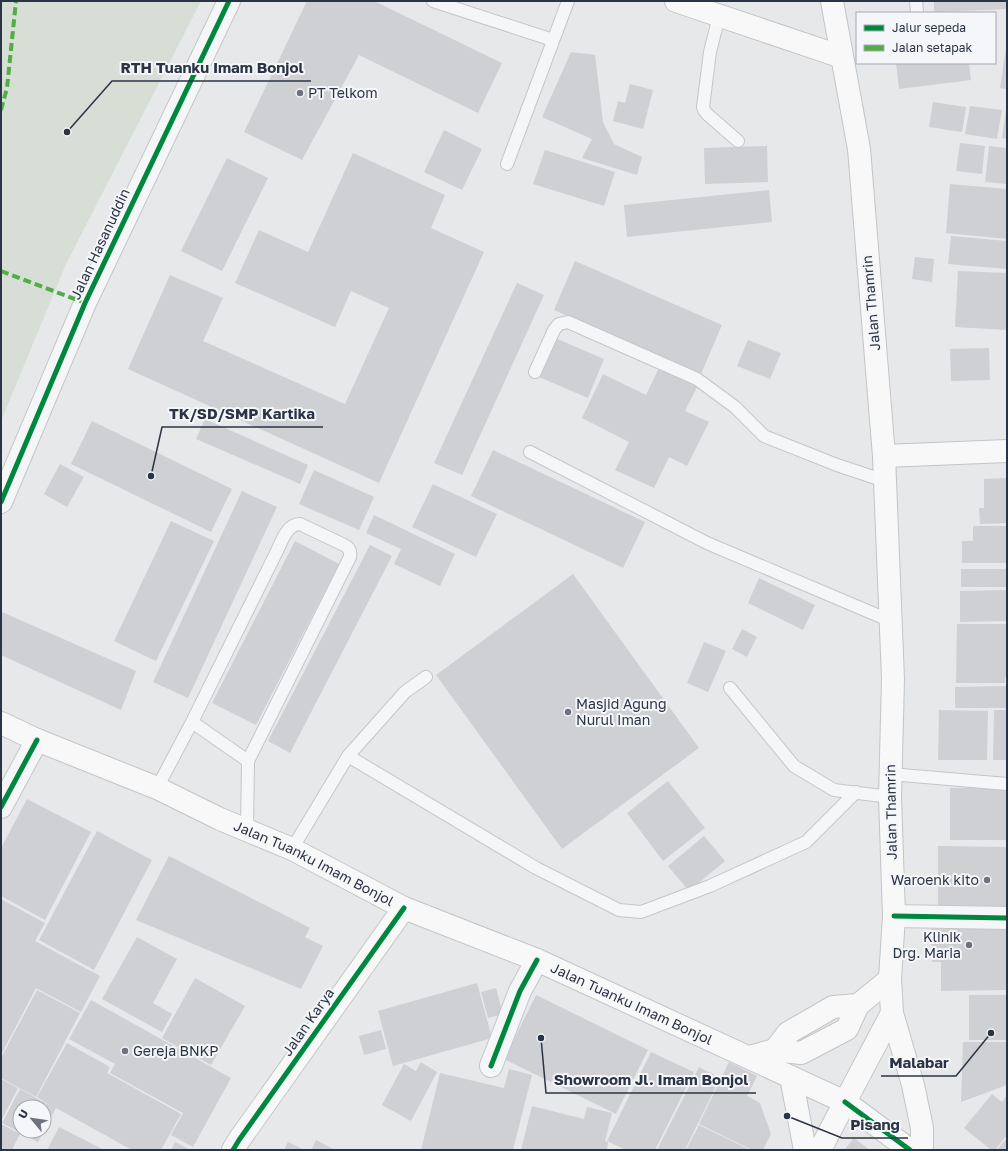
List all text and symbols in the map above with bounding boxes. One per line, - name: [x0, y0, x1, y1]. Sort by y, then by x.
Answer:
- legend: [856, 12, 996, 64]
- text: Jalur sepeda: [892, 20, 966, 35]
- text: Jalan setapak: [892, 40, 973, 55]
- callout: RTH Tuanku Imam Bonjol: [112, 54, 311, 81]
- text: RTH Tuanku Imam Bonjol: [121, 58, 303, 76]
- place label: PT Telkom: [308, 84, 378, 101]
- marker: PT Telkom: [295, 88, 305, 98]
- street label: Jalan Hasanuddin: [66, 185, 133, 302]
- street label: Jalan Thamrin: [858, 255, 883, 351]
- callout: TK/SD/SMP Kartika: [162, 400, 323, 427]
- text: TK/SD/SMP Kartika: [169, 404, 315, 422]
- place label: Masjid Agung Nurul Iman: [576, 695, 667, 728]
- marker: Masjid Agung Nurul Iman: [563, 707, 573, 717]
- street label: Jalan Thamrin: [881, 764, 900, 860]
- street label: Jalan Tuanku Imam Bonjol: [231, 817, 397, 909]
- place label: Waroenk kito: [891, 871, 979, 888]
- marker: Waroenk kito: [982, 875, 992, 885]
- place label: Klinik Drg. Maria: [892, 928, 961, 961]
- marker: Klinik Drg. Maria: [964, 940, 974, 950]
- street label: Jalan Tuanku Imam Bonjol: [548, 959, 716, 1048]
- street label: Jalan Karya: [278, 985, 337, 1059]
- place label: Gereja BNKP: [133, 1042, 218, 1059]
- marker: Gereja BNKP: [120, 1046, 130, 1056]
- callout: Malabar: [881, 1049, 956, 1076]
- text: Malabar: [889, 1053, 949, 1071]
- callout: Showroom Jl. Imam Bonjol: [546, 1066, 756, 1093]
- text: Showroom Jl. Imam Bonjol: [554, 1070, 748, 1088]
- north arrow: [12, 1099, 52, 1139]
- text: U: [15, 1107, 30, 1121]
- callout: Pisang: [842, 1111, 908, 1138]
- text: Pisang: [850, 1115, 900, 1133]

